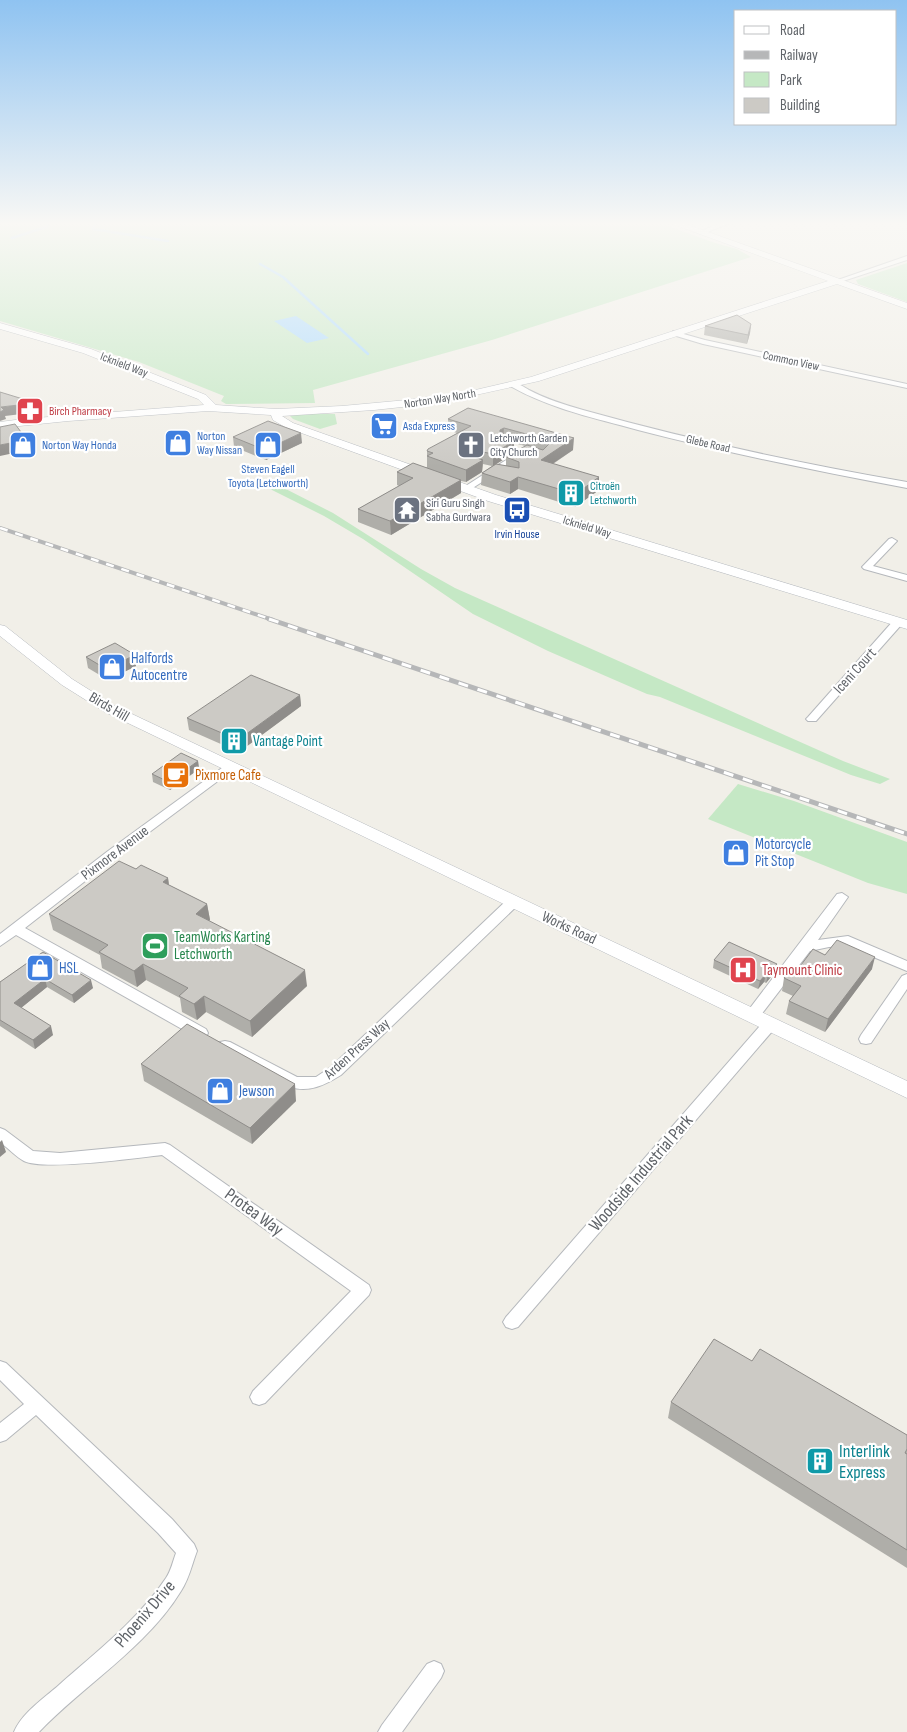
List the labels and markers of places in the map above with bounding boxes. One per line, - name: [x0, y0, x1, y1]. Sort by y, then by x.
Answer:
- pharmacy icon: Birch Pharmacy: [15, 396, 45, 426]
- place label: Birch Pharmacy: [49, 404, 112, 419]
- supermarket icon: Asda Express: [369, 411, 399, 441]
- place label: Asda Express: [402, 419, 455, 434]
- shop icon: Norton Way Nissan: [163, 428, 193, 458]
- place label: Norton Way Nissan: [197, 429, 242, 458]
- shop icon: Norton Way Honda: [8, 430, 38, 460]
- shop icon: Steven Eagell Toyota (Letchworth): [253, 430, 283, 460]
- church icon: Letchworth Garden City Church: [456, 430, 486, 460]
- place label: Letchworth Garden City Church: [490, 431, 567, 460]
- place label: Norton Way Honda: [42, 438, 117, 453]
- place label: Steven Eagell Toyota (Letchworth): [228, 462, 308, 491]
- building icon: Citroën Letchworth: [556, 478, 586, 508]
- place label: Citroën Letchworth: [590, 479, 637, 508]
- temple icon: Siri Guru Singh Sabha Gurdwara: [392, 495, 422, 525]
- bus stop icon: Irvin House: [502, 495, 532, 525]
- place label: Siri Guru Singh Sabha Gurdwara: [426, 496, 491, 525]
- place label: Irvin House: [494, 527, 540, 542]
- place label: Halfords Autocentre: [130, 649, 188, 685]
- shop icon: Halfords Autocentre: [97, 652, 127, 682]
- building icon: Vantage Point: [219, 726, 249, 756]
- place label: Vantage Point: [253, 732, 323, 751]
- cafe icon: Pixmore Cafe: [161, 760, 191, 790]
- place label: Pixmore Cafe: [195, 766, 261, 785]
- place label: Motorcycle Pit Stop: [755, 835, 811, 871]
- shop icon: Motorcycle Pit Stop: [721, 838, 751, 868]
- place label: TeamWorks Karting Letchworth: [174, 928, 271, 964]
- sports icon: TeamWorks Karting Letchworth: [140, 931, 170, 961]
- shop icon: HSL: [25, 953, 55, 983]
- hospital icon: Taymount Clinic: [728, 955, 758, 985]
- place label: HSL: [59, 959, 79, 978]
- place label: Taymount Clinic: [762, 961, 843, 980]
- shop icon: Jewson: [205, 1076, 235, 1106]
- place label: Jewson: [238, 1082, 275, 1101]
- place label: Interlink Express: [839, 1441, 890, 1483]
- building icon: Interlink Express: [805, 1446, 835, 1476]

